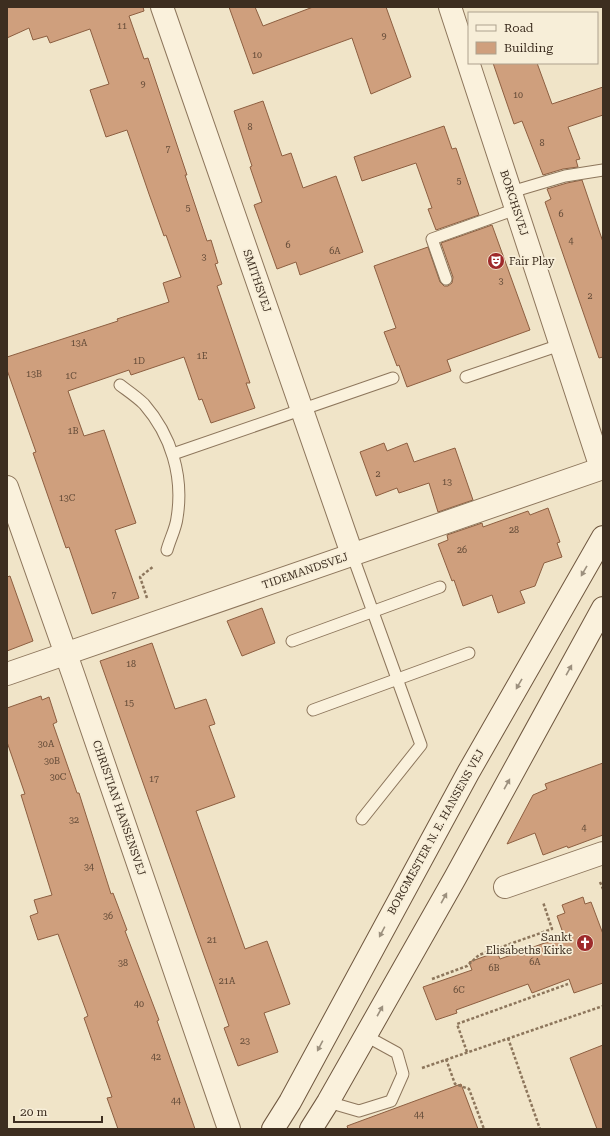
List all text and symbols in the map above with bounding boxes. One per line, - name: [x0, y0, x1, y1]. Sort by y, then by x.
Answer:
- legend: [468, 12, 598, 64]
- house number: 11: [117, 21, 127, 31]
- text: Road: [504, 21, 534, 35]
- house number: 9: [381, 31, 387, 41]
- text: Building: [504, 41, 553, 55]
- house number: 10: [252, 50, 262, 60]
- house number: 9: [140, 79, 146, 89]
- house number: 10: [513, 90, 523, 100]
- house number: 8: [247, 122, 253, 132]
- house number: 8: [539, 138, 545, 148]
- house number: 7: [165, 144, 171, 154]
- street label: BORCHSVEJ: [497, 168, 531, 238]
- house number: 5: [456, 176, 462, 186]
- house number: 5: [185, 203, 191, 213]
- house number: 6: [558, 209, 564, 219]
- house number: 4: [568, 236, 574, 246]
- house number: 6: [285, 240, 291, 250]
- house number: 6A: [329, 246, 341, 256]
- street label: SMITHSVEJ: [240, 248, 274, 314]
- theatre icon: Fair Play: [486, 251, 506, 271]
- house number: 3: [201, 252, 207, 262]
- place label: Fair Play: [509, 255, 555, 268]
- house number: 3: [498, 276, 504, 286]
- house number: 2: [587, 291, 593, 301]
- house number: 13A: [71, 338, 88, 348]
- house number: 1E: [197, 351, 208, 361]
- house number: 1D: [133, 356, 145, 366]
- house number: 13B: [26, 369, 42, 379]
- house number: 1C: [65, 371, 77, 381]
- house number: 1B: [67, 426, 79, 436]
- house number: 2: [375, 469, 381, 479]
- house number: 13: [442, 477, 452, 487]
- house number: 13C: [59, 493, 76, 503]
- house number: 28: [509, 525, 519, 535]
- house number: 26: [457, 545, 467, 555]
- street label: TIDEMANDSVEJ: [260, 550, 350, 592]
- one-way arrow: [580, 565, 587, 577]
- house number: 7: [111, 590, 117, 600]
- house number: 18: [126, 659, 136, 669]
- one-way arrow: [566, 664, 573, 676]
- one-way arrow: [516, 678, 523, 689]
- house number: 15: [124, 698, 134, 708]
- house number: 30A: [38, 739, 55, 749]
- street label: CHRISTIAN HANSENSVEJ: [90, 739, 148, 877]
- street label: BORGMESTER N. E. HANSENS VEJ: [385, 747, 487, 917]
- house number: 30B: [44, 756, 60, 766]
- house number: 30C: [50, 772, 67, 782]
- house number: 17: [149, 774, 159, 784]
- one-way arrow: [503, 778, 510, 790]
- house number: 32: [69, 815, 79, 825]
- house number: 4: [581, 823, 587, 833]
- house number: 34: [84, 862, 94, 872]
- one-way arrow: [441, 892, 447, 904]
- house number: 36: [103, 911, 113, 921]
- one-way arrow: [378, 926, 385, 938]
- place label: Sankt Elisabeths Kirke: [486, 931, 572, 957]
- church icon: Sankt Elisabeths Kirke: [575, 933, 595, 953]
- house number: 21: [207, 935, 217, 945]
- house number: 6A: [529, 957, 541, 967]
- house number: 38: [118, 958, 128, 968]
- house number: 6B: [488, 963, 500, 973]
- house number: 21A: [219, 976, 236, 986]
- house number: 6C: [453, 985, 465, 995]
- house number: 40: [134, 999, 144, 1009]
- one-way arrow: [377, 1005, 383, 1017]
- house number: 23: [240, 1036, 250, 1046]
- one-way arrow: [316, 1041, 323, 1052]
- house number: 42: [151, 1052, 161, 1062]
- house number: 44: [171, 1096, 181, 1106]
- scale bar: [14, 1098, 102, 1124]
- text: 20 m: [20, 1105, 47, 1119]
- house number: 44: [414, 1110, 424, 1120]

